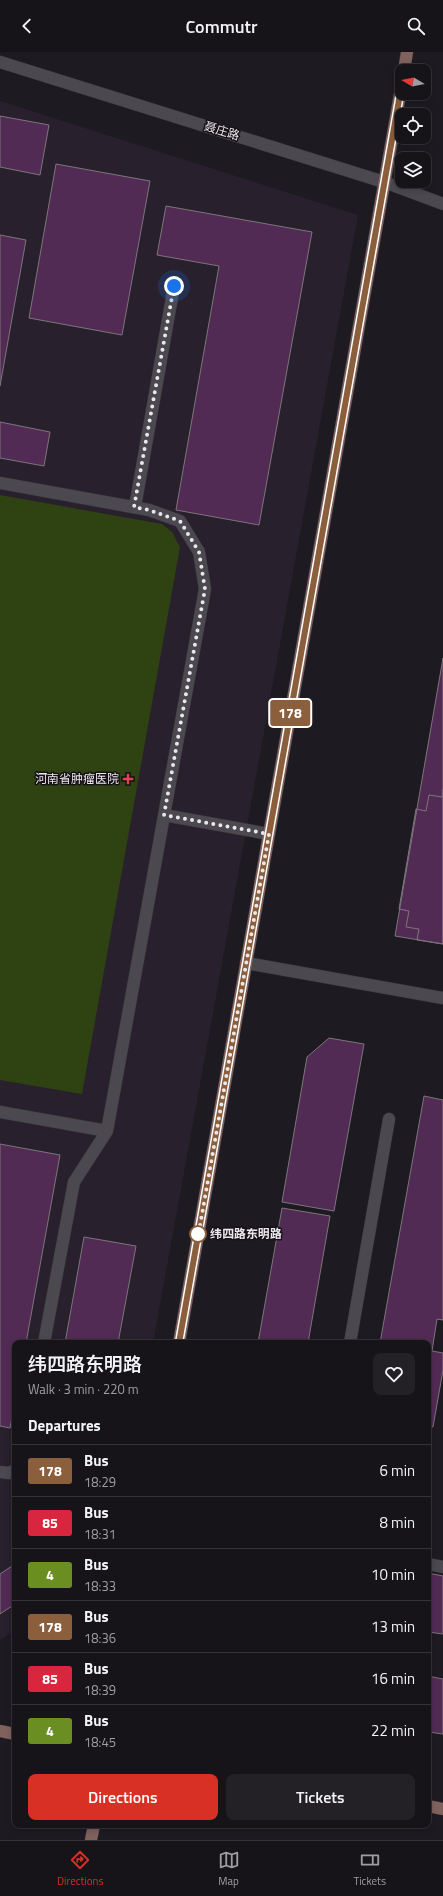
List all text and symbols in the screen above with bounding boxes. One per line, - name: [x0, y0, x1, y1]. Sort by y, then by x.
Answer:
- text: Commutr: [185, 13, 258, 40]
- icon: back: [16, 15, 38, 37]
- icon: search: [405, 15, 427, 37]
- north arrow: [395, 64, 431, 100]
- map controls: [395, 64, 431, 188]
- button: locate: [395, 108, 431, 144]
- street label: 聂庄路: [202, 116, 242, 145]
- button: layers: [395, 152, 431, 188]
- your location: [164, 276, 184, 296]
- line badge: 178: [267, 700, 313, 726]
- text: 178: [278, 702, 302, 723]
- place label: 河南省肿瘤医院: [35, 769, 119, 788]
- marker: 河南省肿瘤医院: [122, 773, 134, 785]
- place label: 纬四路东明路: [210, 1224, 282, 1243]
- marker: 纬四路东明路: [189, 1225, 207, 1243]
- text: 纬四路东明路: [28, 1349, 142, 1378]
- button: heart: [373, 1353, 415, 1395]
- text: Walk · 3 min · 220 m: [28, 1379, 139, 1399]
- text: Departures: [28, 1414, 101, 1437]
- text: Bus: [84, 1449, 109, 1472]
- text: 6 min: [379, 1459, 415, 1482]
- text: 178: [38, 1460, 62, 1481]
- text: 18:29: [84, 1472, 116, 1492]
- text: Bus: [84, 1501, 109, 1524]
- text: 8 min: [379, 1511, 415, 1534]
- text: 85: [42, 1512, 58, 1533]
- text: 18:31: [84, 1524, 116, 1544]
- text: Bus: [84, 1553, 109, 1576]
- text: 10 min: [371, 1563, 415, 1586]
- text: 4: [46, 1564, 54, 1585]
- text: 18:33: [84, 1576, 116, 1596]
- text: Bus: [84, 1605, 109, 1628]
- text: 13 min: [371, 1615, 415, 1638]
- text: 178: [38, 1616, 62, 1637]
- text: 18:36: [84, 1628, 116, 1648]
- text: Bus: [84, 1657, 109, 1680]
- text: 16 min: [371, 1667, 415, 1690]
- text: 85: [42, 1668, 58, 1689]
- text: 18:39: [84, 1680, 116, 1700]
- text: Bus: [84, 1709, 109, 1732]
- text: 22 min: [371, 1719, 415, 1742]
- text: 4: [46, 1720, 54, 1741]
- text: 18:45: [84, 1732, 116, 1752]
- button: Directions: [28, 1774, 218, 1820]
- button: Tickets: [226, 1774, 415, 1820]
- tab: Directions: [57, 1849, 104, 1889]
- tab: Map: [218, 1849, 240, 1889]
- tab: Tickets: [353, 1849, 386, 1889]

